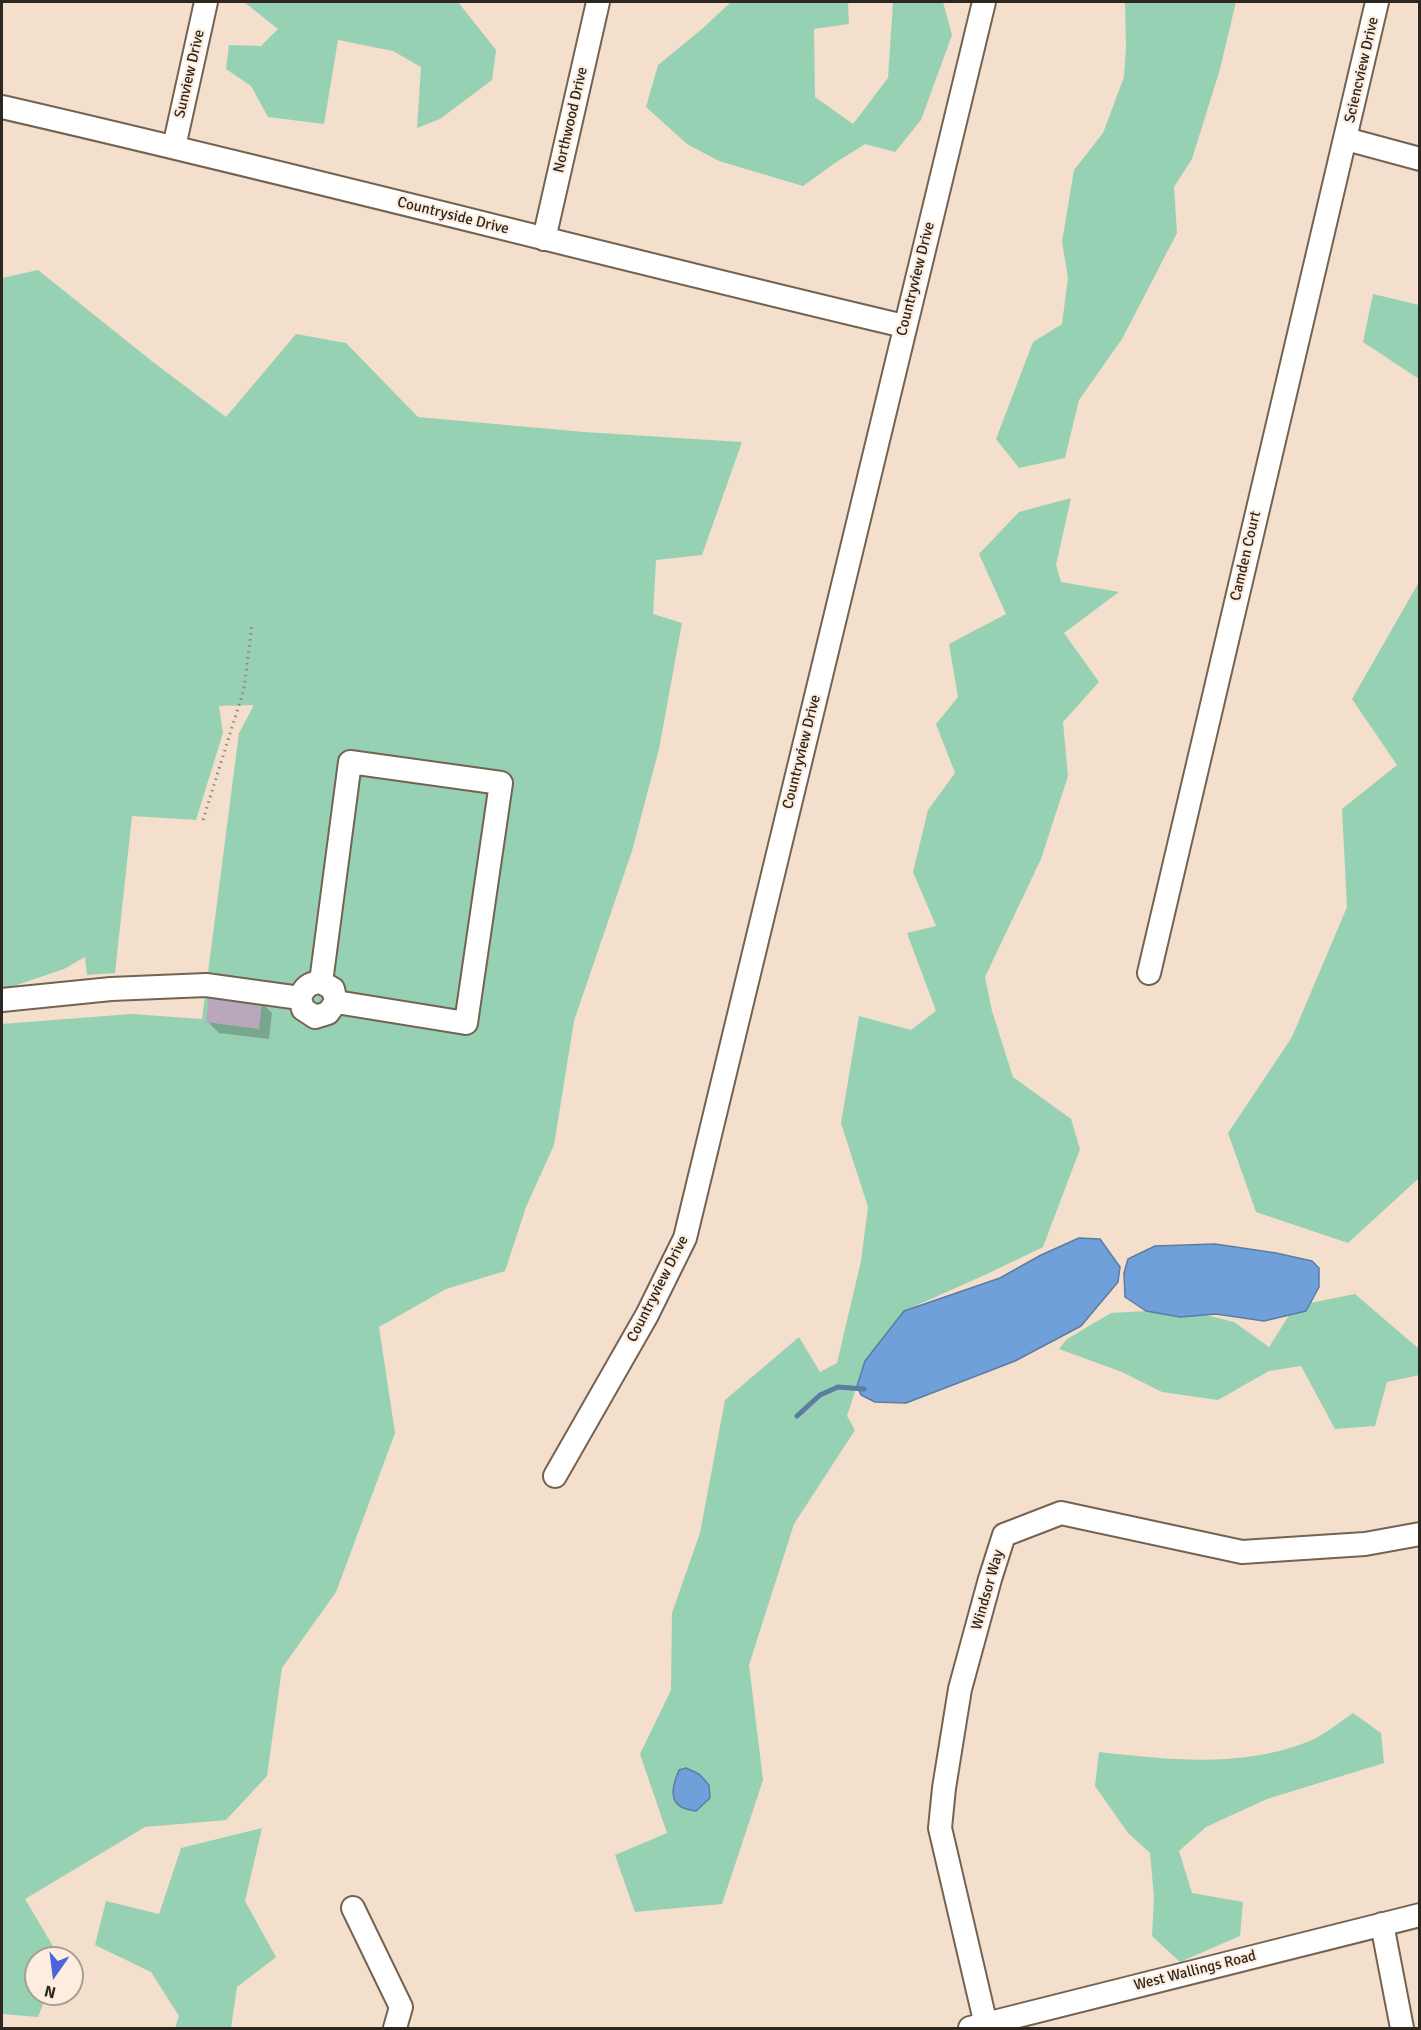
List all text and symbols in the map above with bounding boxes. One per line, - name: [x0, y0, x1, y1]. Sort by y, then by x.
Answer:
- street label: Sciencview Drive: [1341, 15, 1383, 125]
- street label: Sunview Drive: [171, 28, 209, 120]
- street label: Northwood Drive: [550, 65, 592, 175]
- street label: Countryside Drive: [395, 193, 511, 239]
- street label: Countryview Drive: [893, 220, 939, 338]
- street label: Camden Court: [1227, 509, 1265, 603]
- street label: Countryview Drive: [779, 693, 825, 811]
- street label: Countryview Drive: [623, 1233, 693, 1345]
- street label: Windsor Way: [968, 1548, 1008, 1632]
- north arrow: [24, 1946, 84, 2006]
- street label: West Wallings Road: [1132, 1947, 1258, 1995]
- text: N: [42, 1980, 58, 2003]

